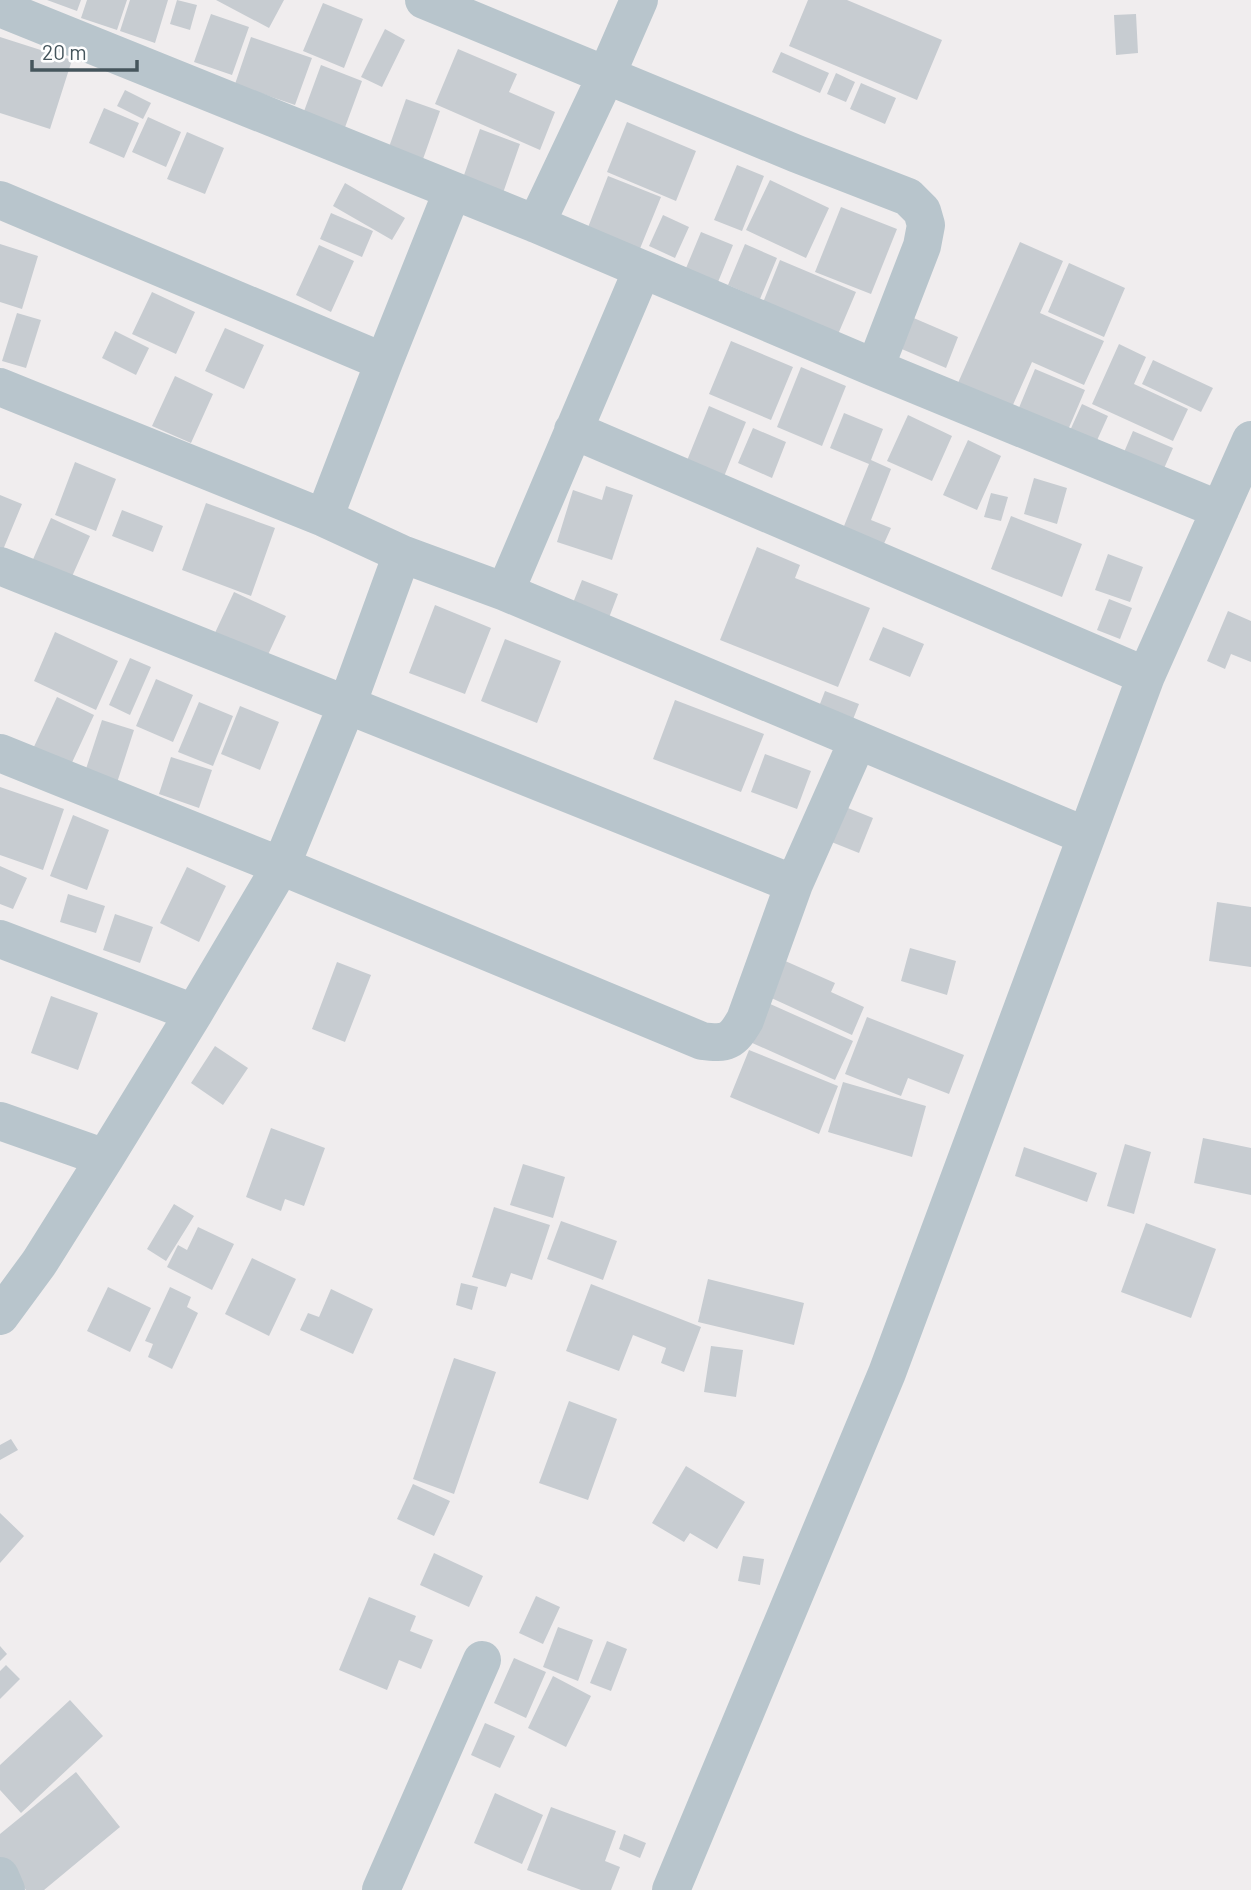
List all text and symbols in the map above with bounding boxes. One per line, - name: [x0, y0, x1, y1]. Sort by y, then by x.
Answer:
- scale bar: [32, 28, 136, 72]
- text: 20 m: [42, 39, 87, 64]

